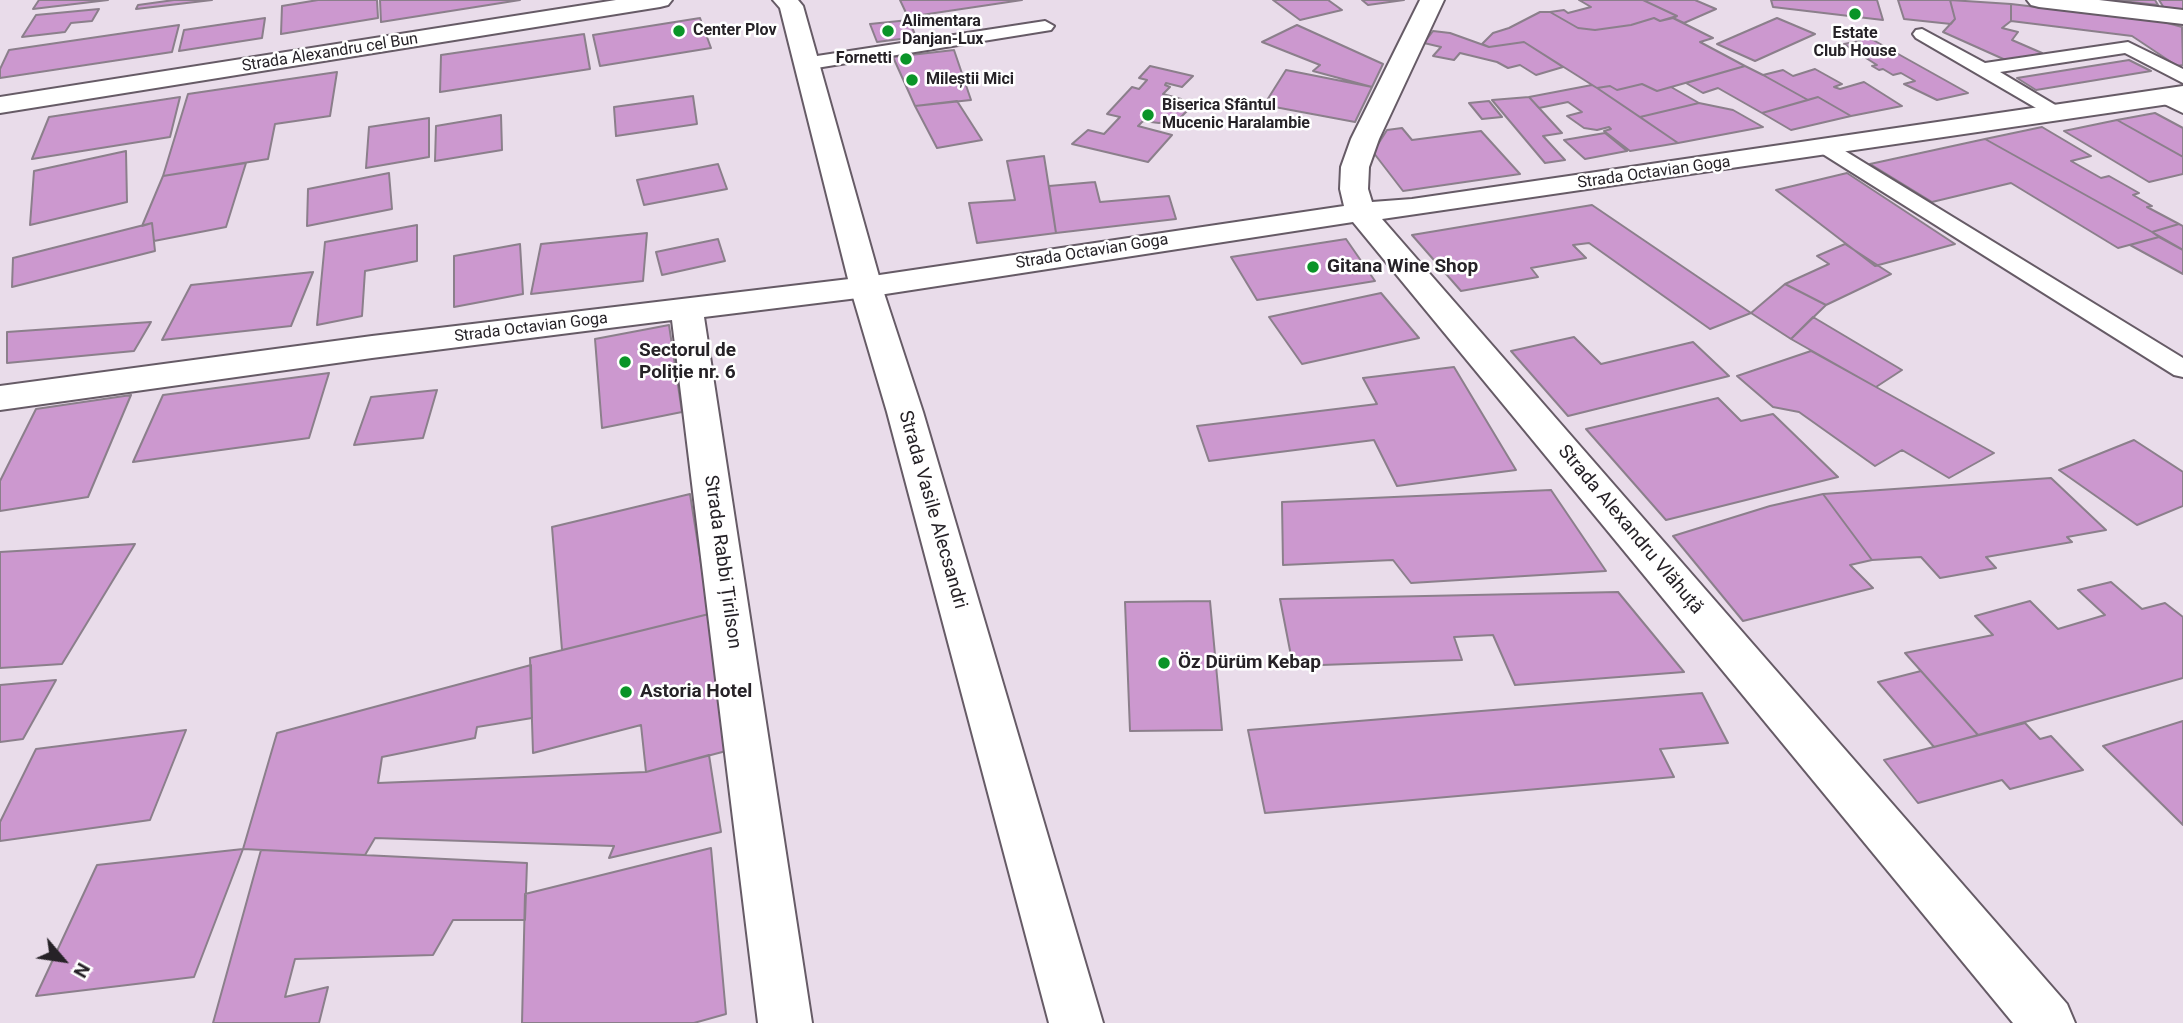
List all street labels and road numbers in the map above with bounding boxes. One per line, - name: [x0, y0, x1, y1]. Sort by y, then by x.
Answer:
- street label: Strada Alexandru cel Bun: [241, 30, 419, 76]
- street label: Strada Octavian Goga: [1576, 153, 1732, 193]
- street label: Strada Octavian Goga: [1014, 230, 1170, 274]
- street label: Strada Octavian Goga: [453, 309, 609, 347]
- street label: Strada Vasile Alecsandri: [893, 408, 971, 612]
- street label: Strada Alexandru Vlăhuță: [1553, 441, 1707, 619]
- street label: Strada Rabbi Țirilson: [699, 474, 745, 650]

